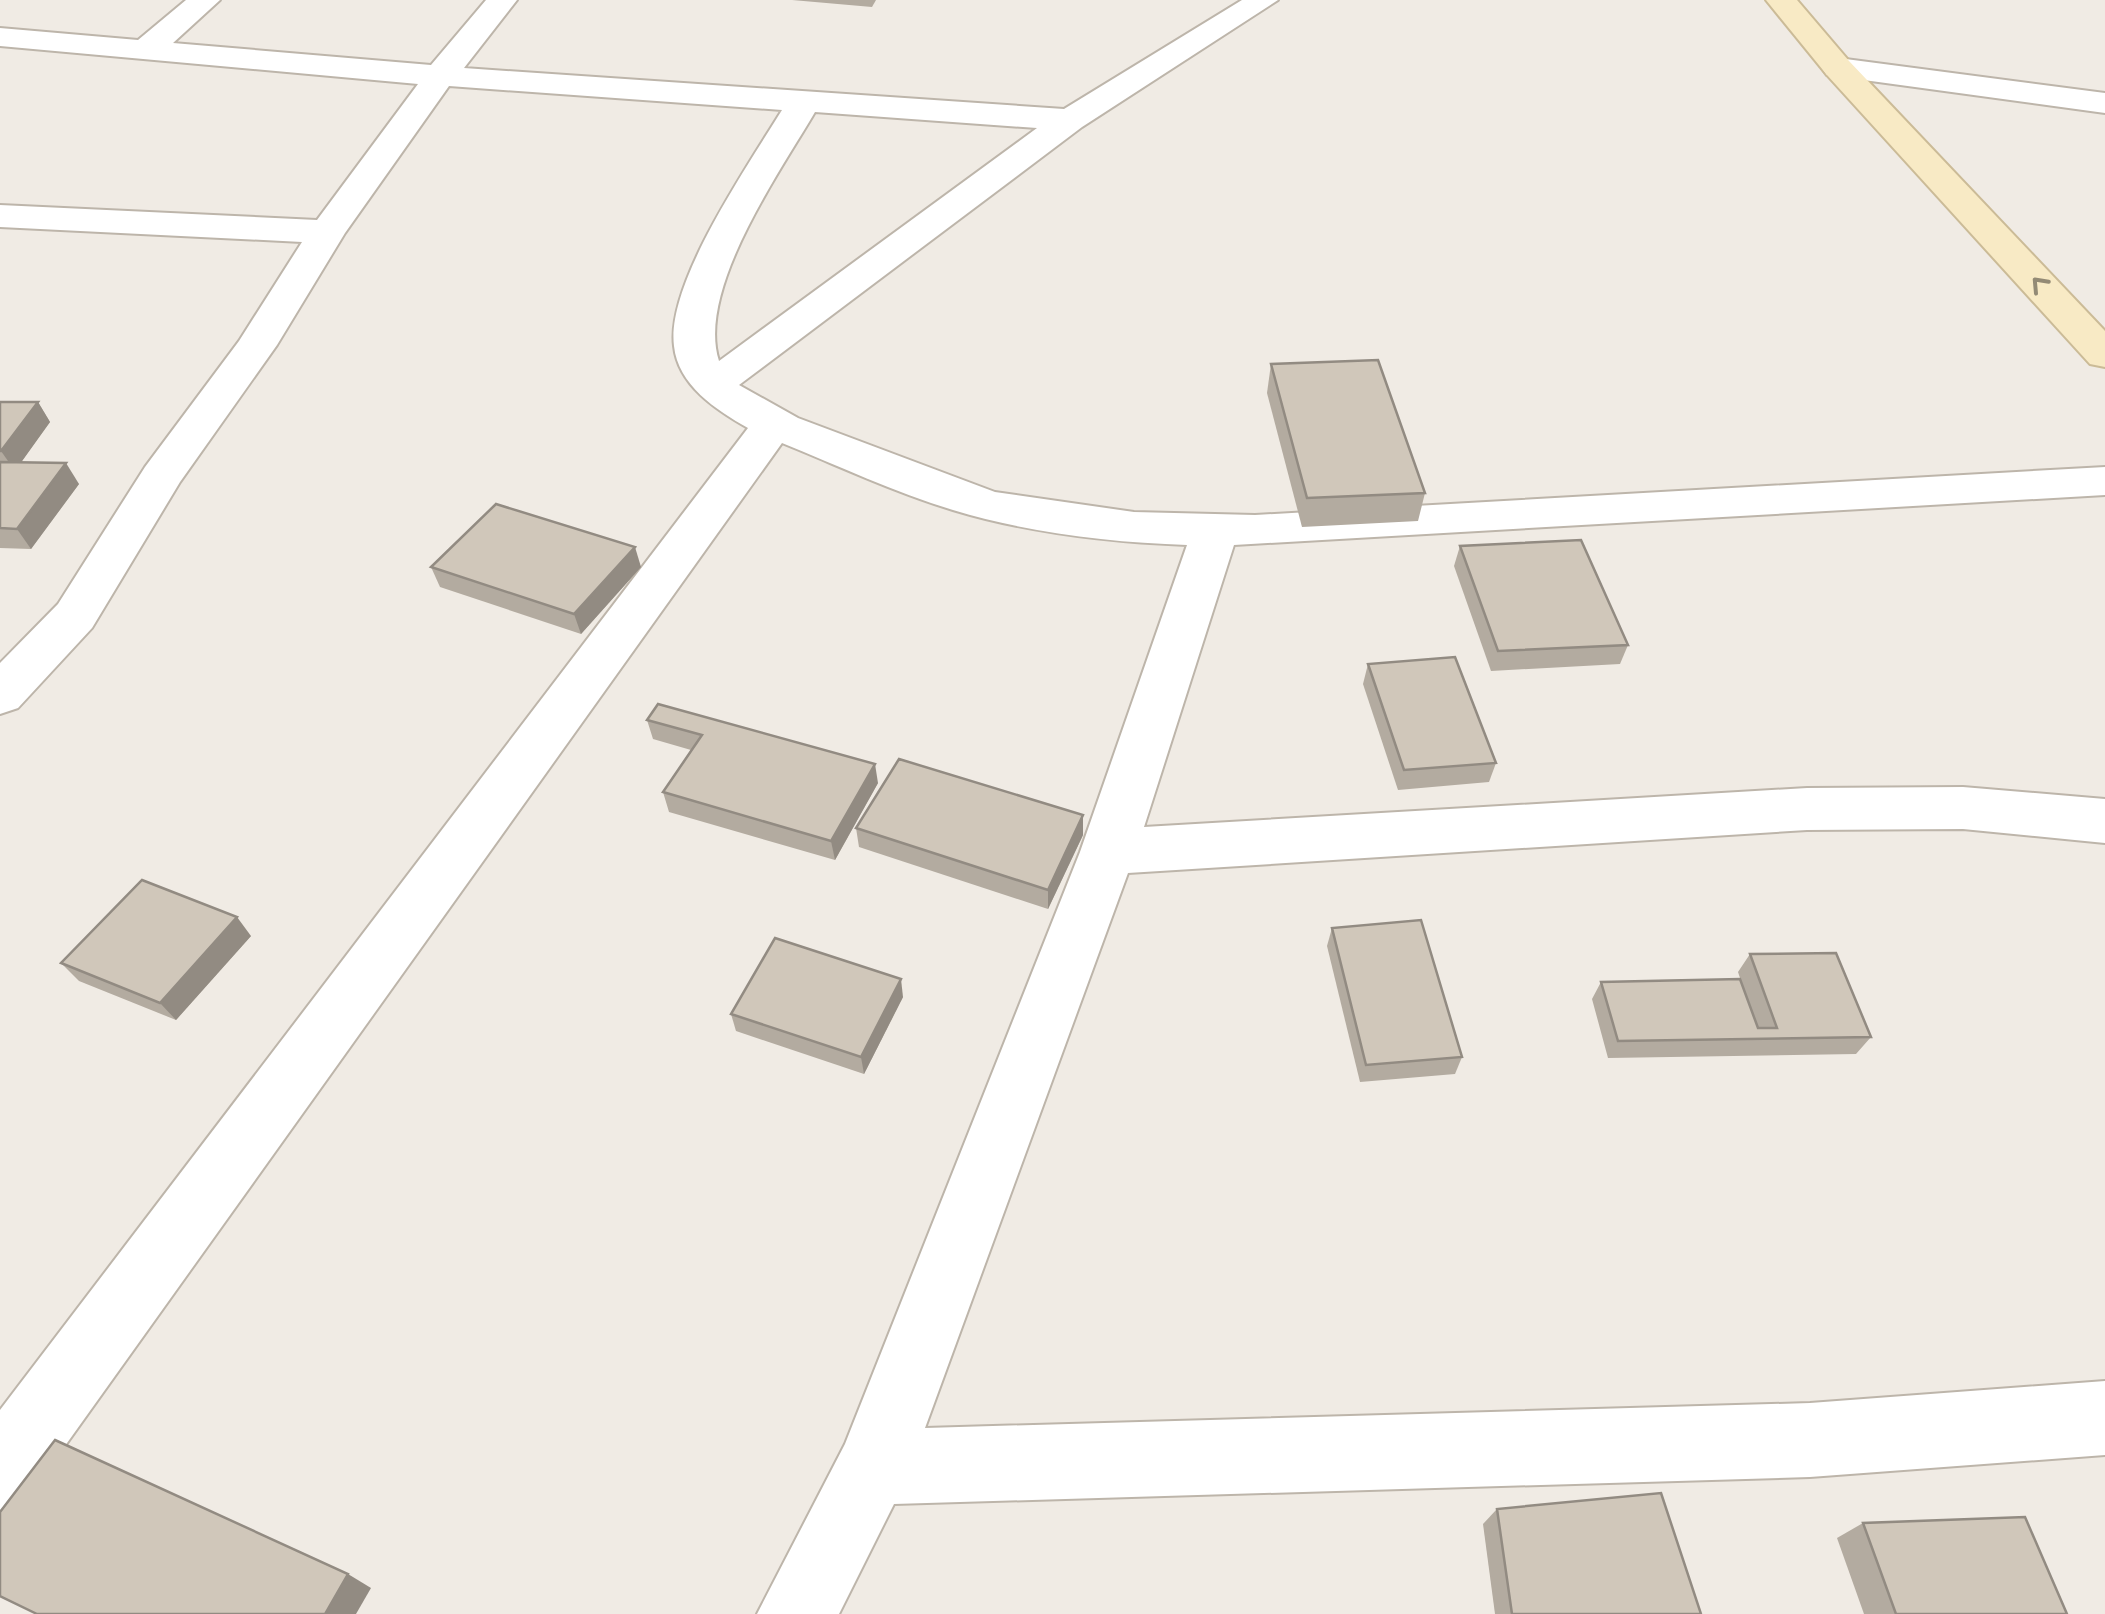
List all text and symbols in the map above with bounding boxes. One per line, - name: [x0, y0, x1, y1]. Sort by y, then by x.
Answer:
- one-way arrow: [2033, 277, 2051, 295]

